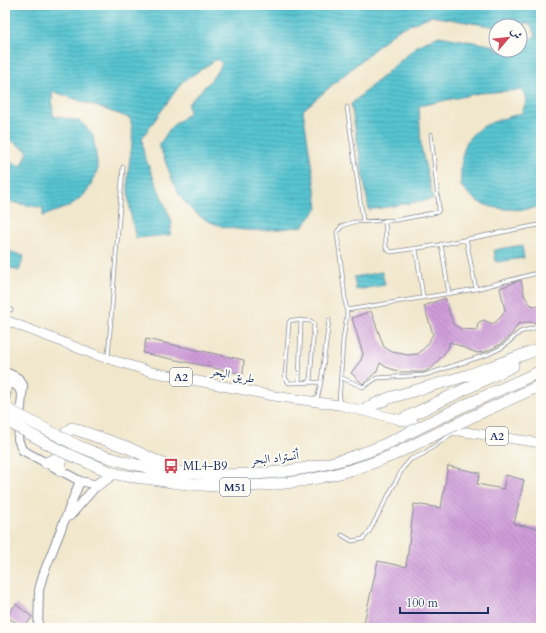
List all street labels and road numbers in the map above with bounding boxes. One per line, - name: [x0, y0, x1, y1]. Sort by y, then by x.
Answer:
- street label: طريق البحر: [208, 363, 256, 387]
- road number: A2: [170, 368, 192, 386]
- road number: A2: [486, 427, 508, 445]
- street label: أتستراد البحر: [248, 448, 300, 469]
- road number: M51: [220, 478, 250, 496]

